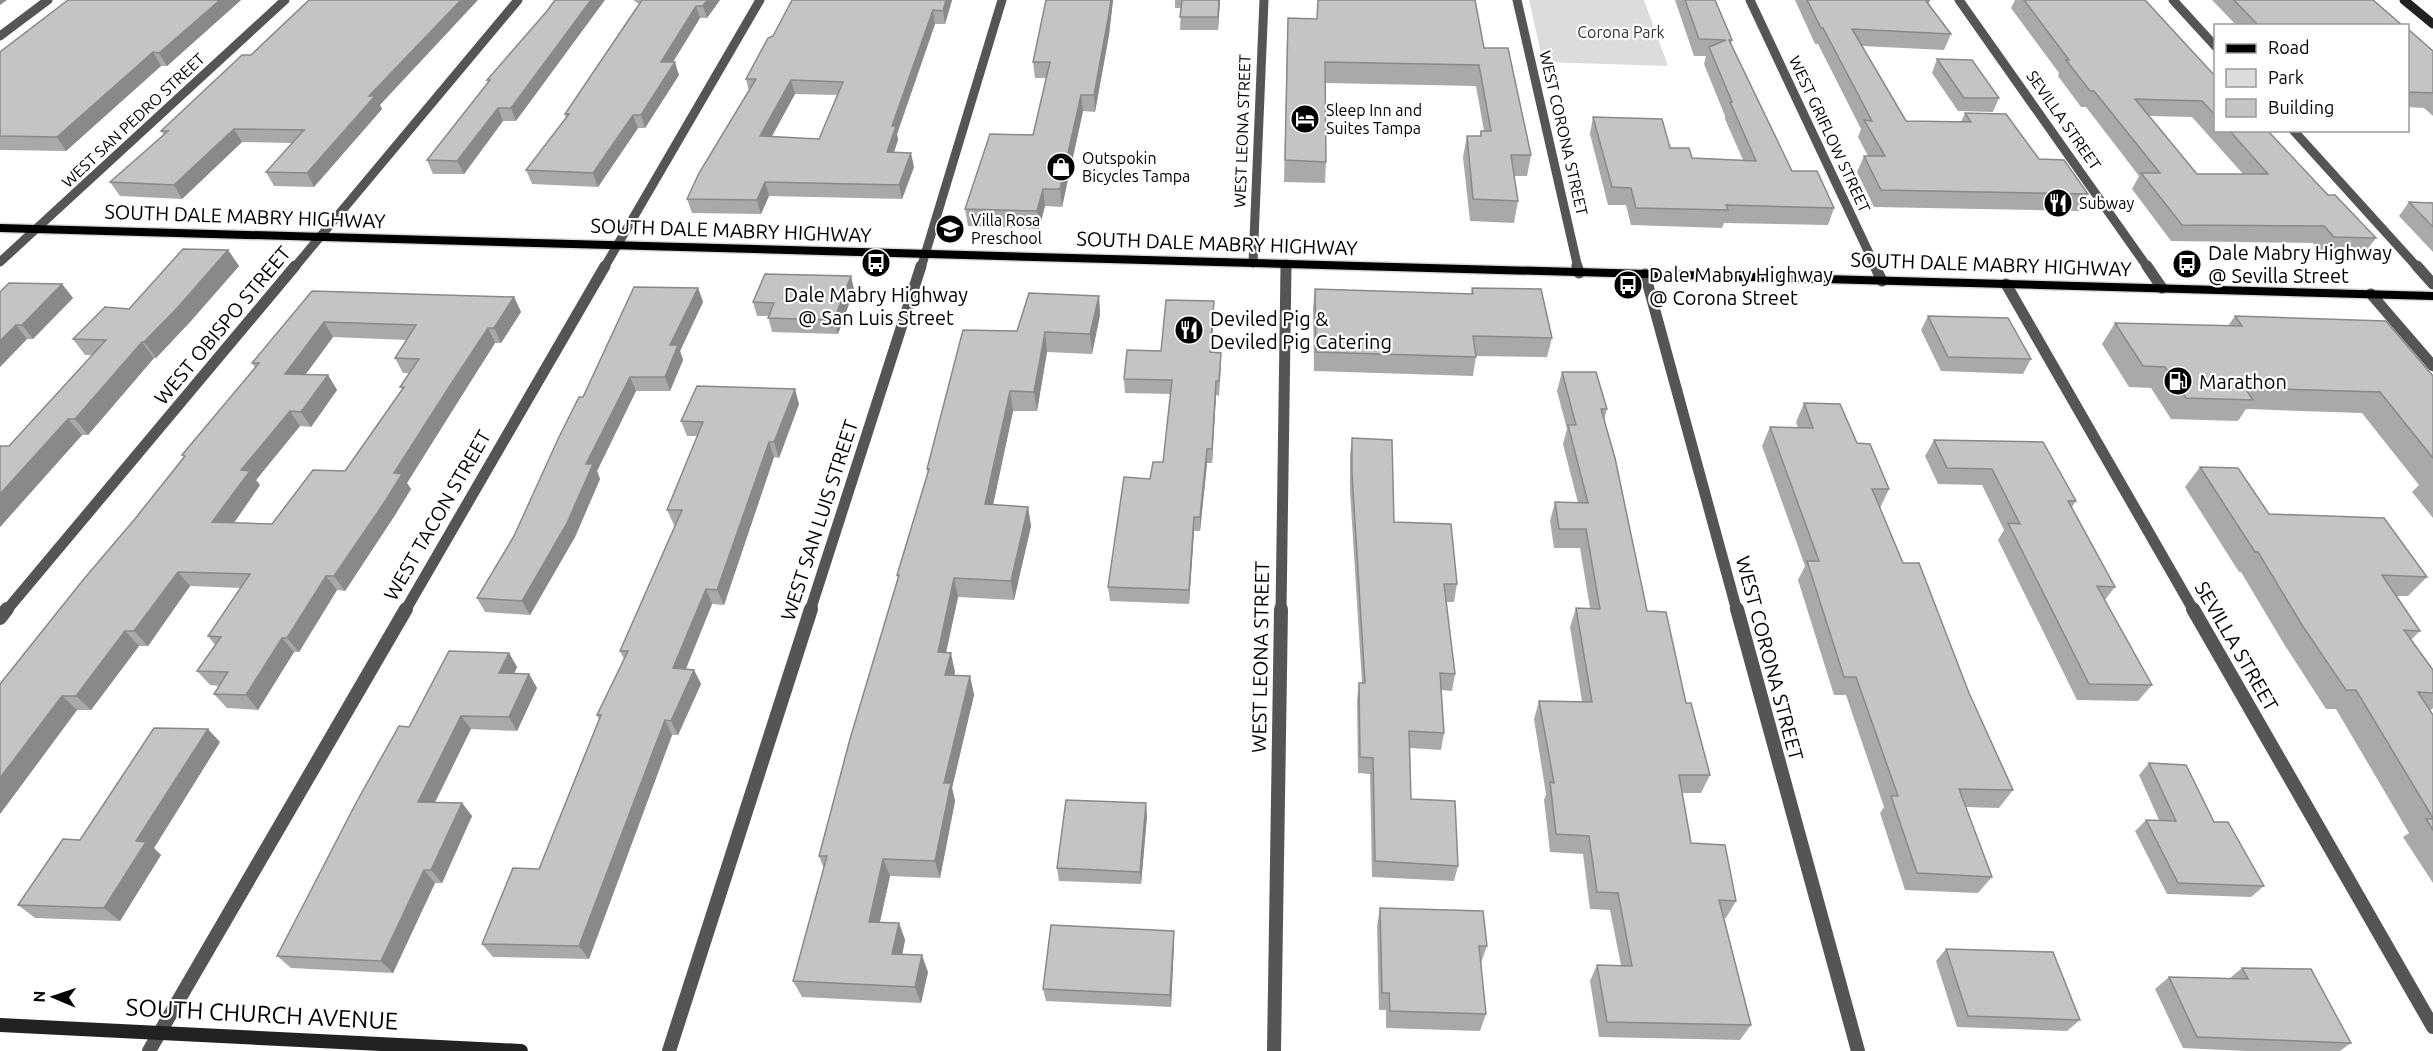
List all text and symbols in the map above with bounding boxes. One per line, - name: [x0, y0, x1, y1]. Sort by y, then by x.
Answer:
- park label: Corona Park: [1577, 23, 1665, 41]
- legend: [2214, 24, 2409, 132]
- text: Road: [2268, 37, 2310, 57]
- street label: WEST SAN PEDRO STREET: [58, 49, 208, 191]
- street label: WEST CORONA STREET: [1536, 49, 1592, 217]
- street label: WEST GRIFLOW STREET: [1786, 53, 1874, 215]
- street label: WEST LEONA STREET: [1230, 54, 1254, 208]
- street label: SEVILLA STREET: [2023, 67, 2105, 173]
- text: Park: [2268, 67, 2304, 87]
- text: Building: [2268, 97, 2334, 117]
- place label: Sleep Inn and Suites Tampa: [1326, 101, 1422, 137]
- hotel icon: Sleep Inn and Suites Tampa: [1289, 103, 1321, 135]
- place label: Outspokin Bicycles Tampa: [1082, 149, 1190, 185]
- shop icon: Outspokin Bicycles Tampa: [1045, 151, 1077, 183]
- restaurant icon: Subway: [2042, 187, 2074, 219]
- place label: Subway: [2079, 194, 2134, 212]
- street label: SOUTH DALE MABRY HIGHWAY: [104, 200, 386, 232]
- place label: Villa Rosa Preschool: [971, 211, 1042, 247]
- school or university icon: Villa Rosa Preschool: [934, 213, 966, 245]
- street label: SOUTH DALE MABRY HIGHWAY: [590, 214, 872, 246]
- street label: SOUTH DALE MABRY HIGHWAY: [1076, 227, 1358, 259]
- street label: WEST OBISPO STREET: [149, 241, 295, 409]
- place label: Dale Mabry Highway @ Sevilla Street: [2208, 241, 2392, 287]
- bus stop icon: Dale Mabry Highway @ San Luis Street: [860, 247, 892, 279]
- street label: SOUTH DALE MABRY HIGHWAY: [1850, 248, 2132, 280]
- bus stop icon: Dale Mabry Highway @ Sevilla Street: [2171, 248, 2203, 280]
- place label: Dale Mabry Highway @ Corona Street: [1649, 263, 1833, 309]
- bus stop icon: Dale Mabry Highway @ Corona Street: [1612, 269, 1644, 301]
- place label: Dale Mabry Highway @ San Luis Street: [784, 283, 968, 329]
- place label: Deviled Pig & Deviled Pig Catering: [1210, 307, 1392, 353]
- restaurant icon: Deviled Pig & Deviled Pig Catering: [1173, 314, 1205, 346]
- fuel station icon: Marathon: [2162, 365, 2194, 397]
- place label: Marathon: [2199, 370, 2287, 393]
- street label: WEST SAN LUIS STREET: [776, 417, 862, 623]
- street label: WEST TACON STREET: [379, 426, 495, 604]
- street label: WEST CORONA STREET: [1732, 553, 1808, 763]
- street label: WEST LEONA STREET: [1247, 561, 1273, 753]
- street label: SEVILLA STREET: [2191, 577, 2283, 715]
- north arrow: [24, 967, 84, 1027]
- text: N: [30, 990, 48, 1003]
- street label: SOUTH CHURCH AVENUE: [125, 993, 399, 1035]

